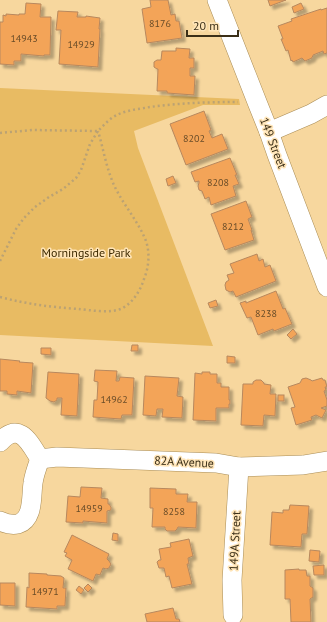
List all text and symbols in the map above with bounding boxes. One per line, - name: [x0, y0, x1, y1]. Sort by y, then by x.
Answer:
- scale bar: [187, 12, 238, 38]
- house number: 8176: [149, 17, 171, 30]
- text: 20 m: [193, 18, 219, 33]
- house number: 14943: [10, 32, 38, 45]
- house number: 14929: [67, 38, 95, 51]
- street label: 149 Street: [257, 115, 290, 170]
- house number: 8202: [183, 132, 205, 145]
- house number: 8208: [207, 176, 229, 189]
- house number: 8212: [222, 220, 244, 233]
- park label: Morningside Park: [42, 245, 131, 260]
- house number: 8238: [255, 307, 277, 320]
- house number: 14962: [100, 393, 128, 406]
- street label: 82A Avenue: [154, 452, 214, 471]
- house number: 14959: [75, 502, 103, 515]
- house number: 8258: [163, 505, 185, 518]
- street label: 149A Street: [225, 511, 244, 571]
- house number: 14971: [31, 585, 59, 598]

